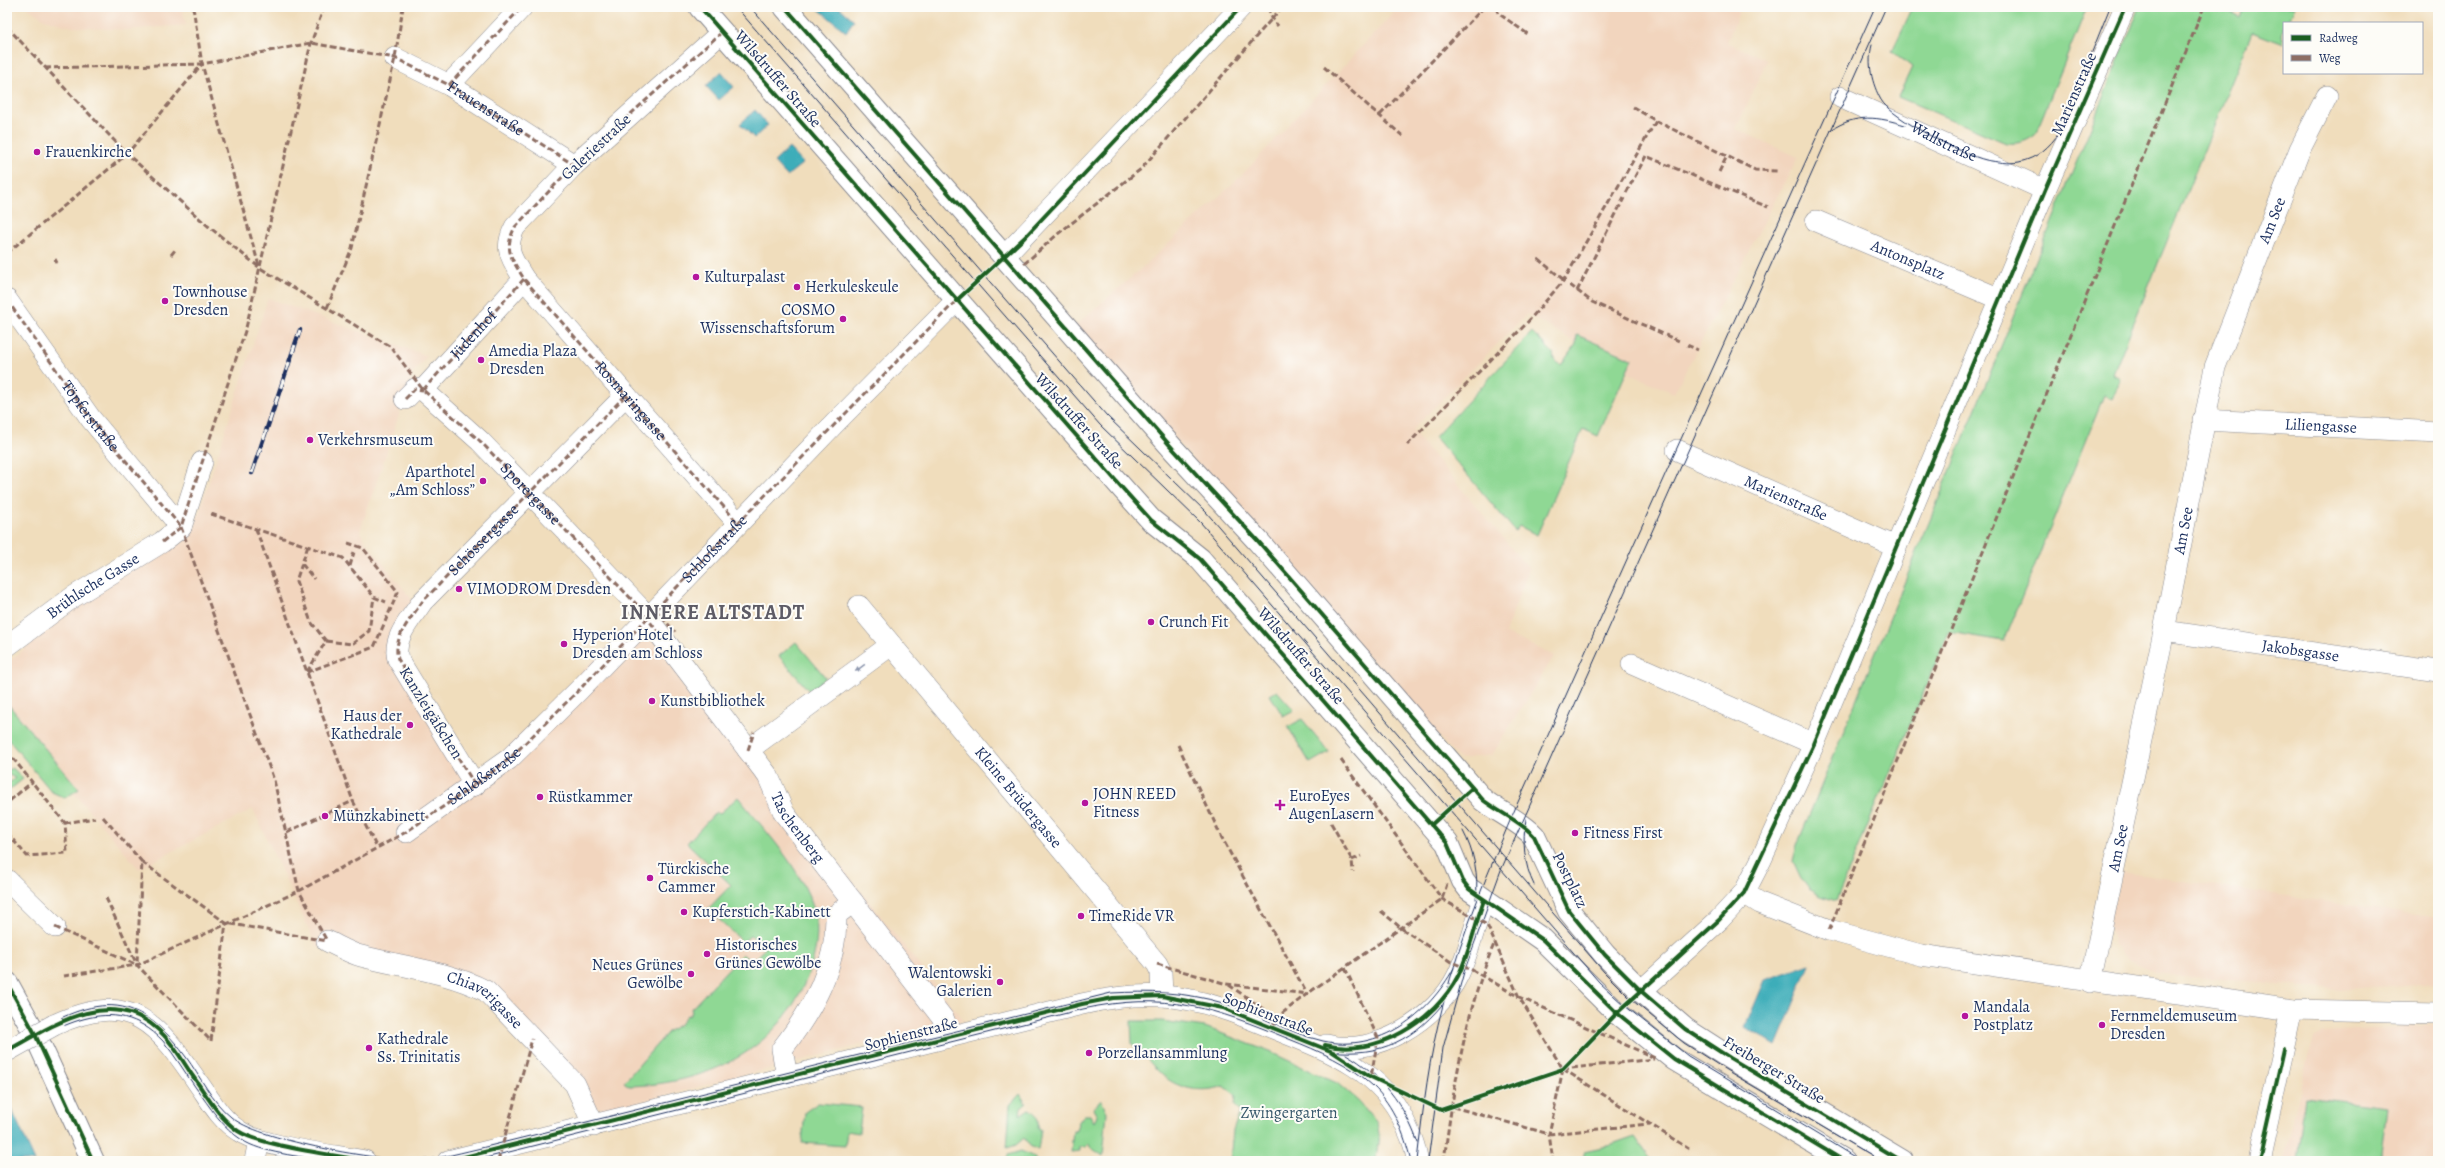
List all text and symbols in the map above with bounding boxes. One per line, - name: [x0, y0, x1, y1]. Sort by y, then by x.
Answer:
- legend: [2283, 22, 2423, 74]
- street label: Wilsdruffer Straße: [729, 25, 827, 132]
- text: Radweg: [2319, 30, 2358, 46]
- street label: Marienstraße: [2046, 49, 2102, 139]
- text: Weg: [2318, 50, 2341, 66]
- street label: Frauenstraße: [443, 76, 529, 141]
- street label: Galeriestraße: [556, 109, 636, 185]
- street label: Wallstraße: [1906, 115, 1980, 167]
- place label: Frauenkirche: [45, 141, 132, 163]
- marker: Frauenkirche: [32, 147, 42, 157]
- street label: Am See: [2253, 194, 2291, 248]
- street label: Antonsplatz: [1867, 234, 1949, 286]
- place label: Kulturpalast: [704, 266, 785, 288]
- marker: Kulturpalast: [691, 272, 701, 282]
- place label: Herkuleskeule: [805, 276, 899, 298]
- place label: Townhouse Dresden: [173, 281, 247, 321]
- marker: Herkuleskeule: [792, 282, 802, 292]
- marker: Townhouse Dresden: [160, 296, 170, 306]
- place label: COSMO Wissenschaftsforum: [699, 299, 835, 339]
- street label: Jüdenhof: [445, 303, 504, 364]
- marker: COSMO Wissenschaftsforum: [838, 314, 848, 324]
- place label: Amedia Plaza Dresden: [488, 340, 578, 380]
- marker: Amedia Plaza Dresden: [476, 355, 486, 365]
- street label: Rosmaringasse: [590, 356, 672, 445]
- street label: Wilsdruffer Straße: [1029, 367, 1128, 474]
- street label: Töpferstraße: [56, 376, 125, 456]
- street label: Liliengasse: [2284, 413, 2358, 439]
- place label: Verkehrsmuseum: [317, 429, 433, 451]
- marker: Verkehrsmuseum: [305, 435, 315, 445]
- street label: Sporergasse: [495, 457, 566, 530]
- place label: Aparthotel „Am Schloss”: [390, 461, 475, 501]
- street label: Marienstraße: [1741, 470, 1831, 526]
- marker: Aparthotel „Am Schloss”: [478, 476, 488, 486]
- street label: Schössergasse: [443, 499, 524, 581]
- street label: Am See: [2168, 505, 2199, 557]
- street label: Schloßstraße: [676, 510, 752, 588]
- street label: Brühlsche Gasse: [42, 548, 144, 624]
- place label: VIMODROM Dresden: [466, 578, 611, 600]
- marker: VIMODROM Dresden: [454, 584, 464, 594]
- district label: INNERE ALTSTADT: [621, 599, 805, 626]
- street label: Wilsdruffer Straße: [1252, 602, 1350, 709]
- place label: Crunch Fit: [1159, 611, 1228, 633]
- marker: Crunch Fit: [1146, 617, 1156, 627]
- place label: Hyperion Hotel Dresden am Schloss: [572, 624, 703, 664]
- street label: Jakobsgasse: [2260, 634, 2341, 667]
- marker: Hyperion Hotel Dresden am Schloss: [559, 639, 569, 649]
- street label: Kanzleigäßchen: [394, 663, 468, 764]
- one-way arrow: [855, 664, 865, 672]
- place label: Kunstbibliothek: [660, 690, 765, 712]
- marker: Kunstbibliothek: [647, 696, 657, 706]
- place label: Haus der Kathedrale: [331, 705, 402, 745]
- marker: Haus der Kathedrale: [405, 720, 415, 730]
- street label: Schloßstraße: [443, 742, 526, 811]
- street label: Kleine Brüdergasse: [969, 742, 1067, 853]
- place label: JOHN REED Fitness: [1093, 783, 1176, 823]
- place label: EuroEyes AugenLasern: [1288, 785, 1375, 825]
- place label: Rüstkammer: [548, 786, 633, 808]
- street label: Taschenberg: [765, 789, 830, 868]
- marker: Rüstkammer: [535, 792, 545, 802]
- marker: JOHN REED Fitness: [1080, 798, 1090, 808]
- marker: EuroEyes AugenLasern: [1274, 799, 1286, 811]
- place label: Münzkabinett: [333, 805, 425, 827]
- marker: Münzkabinett: [320, 811, 330, 821]
- place label: Fitness First: [1583, 822, 1663, 844]
- street label: Am See: [2102, 822, 2134, 875]
- marker: Fitness First: [1570, 828, 1580, 838]
- street label: Postplatz: [1547, 848, 1593, 912]
- place label: Türckische Cammer: [658, 858, 729, 898]
- marker: Türckische Cammer: [645, 873, 655, 883]
- place label: Kupferstich-Kabinett: [692, 901, 831, 923]
- place label: TimeRide VR: [1089, 905, 1175, 927]
- marker: Kupferstich-Kabinett: [679, 907, 689, 917]
- marker: TimeRide VR: [1076, 911, 1086, 921]
- place label: Historisches Grünes Gewölbe: [715, 934, 821, 974]
- marker: Historisches Grünes Gewölbe: [702, 949, 712, 959]
- place label: Neues Grünes Gewölbe: [592, 954, 683, 994]
- place label: Walentowski Galerien: [907, 962, 992, 1002]
- street label: Chiaverigasse: [444, 965, 528, 1034]
- marker: Neues Grünes Gewölbe: [686, 969, 696, 979]
- marker: Walentowski Galerien: [995, 977, 1005, 987]
- street label: Sophienstraße: [1220, 987, 1316, 1041]
- place label: Mandala Postplatz: [1973, 996, 2033, 1036]
- place label: Fernmeldemuseum Dresden: [2110, 1005, 2237, 1045]
- marker: Mandala Postplatz: [1960, 1011, 1970, 1021]
- street label: Sophienstraße: [862, 1012, 960, 1056]
- marker: Fernmeldemuseum Dresden: [2097, 1020, 2107, 1030]
- place label: Kathedrale Ss. Trinitatis: [377, 1028, 460, 1068]
- street label: Freiberger Straße: [1719, 1031, 1829, 1109]
- place label: Porzellansammlung: [1097, 1042, 1228, 1064]
- marker: Kathedrale Ss. Trinitatis: [364, 1043, 374, 1053]
- marker: Porzellansammlung: [1084, 1048, 1094, 1058]
- park label: Zwingergarten: [1240, 1102, 1338, 1124]

